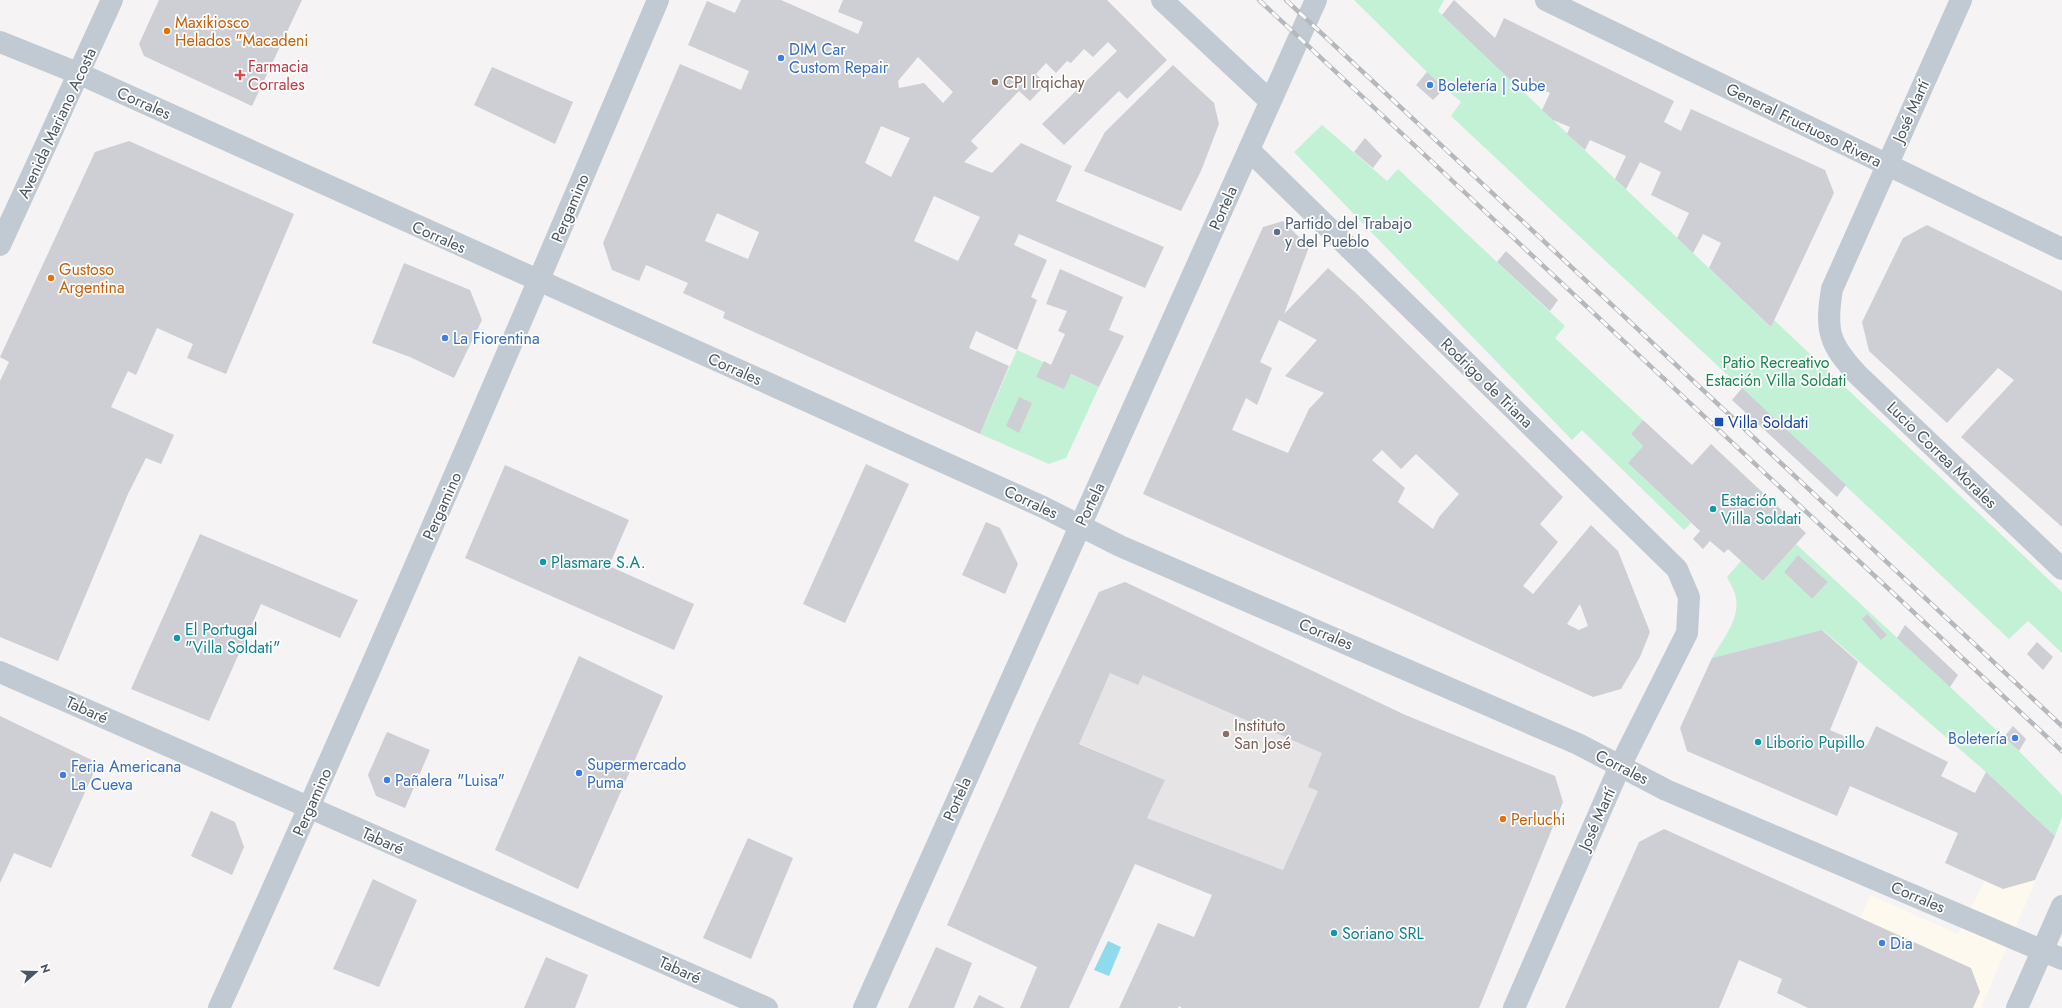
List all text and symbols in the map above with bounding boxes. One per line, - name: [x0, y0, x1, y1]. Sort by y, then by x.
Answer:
- place label: Maxikiosco Helados "Macadeni: [175, 11, 309, 52]
- marker: Maxikiosco Helados "Macadeni: [162, 26, 172, 36]
- place label: DIM Car Custom Repair: [789, 38, 889, 79]
- street label: Avenida Mariano Acosta: [12, 44, 102, 202]
- marker: DIM Car Custom Repair: [776, 53, 786, 63]
- place label: Farmacia Corrales: [248, 55, 308, 96]
- marker: Farmacia Corrales: [235, 70, 245, 80]
- place label: CPI Irqichay: [1003, 71, 1086, 94]
- place label: Boletería | Sube: [1438, 74, 1546, 97]
- street label: José Martí: [1886, 75, 1935, 148]
- marker: CPI Irqichay: [990, 77, 1000, 87]
- street label: General Fructuoso Rivera: [1722, 77, 1886, 173]
- marker: Boletería | Sube: [1425, 80, 1435, 90]
- street label: Corrales: [113, 81, 175, 125]
- street label: Pergamino: [545, 170, 595, 246]
- street label: Portela: [1203, 182, 1243, 234]
- place label: Partido del Trabajo y del Pueblo: [1285, 212, 1412, 253]
- street label: Corrales: [408, 215, 470, 259]
- marker: Partido del Trabajo y del Pueblo: [1272, 227, 1282, 237]
- place label: Gustoso Argentina: [59, 258, 125, 299]
- marker: Gustoso Argentina: [46, 273, 56, 283]
- place label: La Fiorentina: [453, 327, 540, 350]
- marker: La Fiorentina: [440, 333, 450, 343]
- street label: Rodrigo de Triana: [1436, 333, 1538, 433]
- street label: Corrales: [704, 347, 766, 391]
- park label: Patio Recreativo Estación Villa Soldati: [1705, 351, 1847, 392]
- street label: Lucio Correa Morales: [1882, 396, 2002, 514]
- place label: Villa Soldati: [1728, 411, 1809, 434]
- marker: Villa Soldati: [1713, 416, 1725, 428]
- street label: Pergamino: [417, 468, 467, 544]
- street label: Portela: [1070, 478, 1110, 530]
- street label: Corrales: [1000, 480, 1062, 524]
- place label: Estación Villa Soldati: [1721, 489, 1802, 530]
- marker: Estación Villa Soldati: [1708, 504, 1718, 514]
- place label: Plasmare S.A.: [551, 551, 645, 574]
- marker: Plasmare S.A.: [538, 557, 548, 567]
- street label: Corrales: [1295, 612, 1357, 656]
- place label: El Portugal "Villa Soldati": [185, 618, 280, 659]
- marker: El Portugal "Villa Soldati": [172, 633, 182, 643]
- street label: Tabaré: [62, 691, 112, 729]
- place label: Instituto San José: [1234, 714, 1291, 755]
- place label: Boletería: [1948, 727, 2007, 750]
- marker: Instituto San José: [1221, 729, 1231, 739]
- place label: Liborio Pupillo: [1766, 731, 1865, 754]
- marker: Boletería: [2010, 733, 2020, 743]
- marker: Liborio Pupillo: [1753, 737, 1763, 747]
- street label: Corrales: [1591, 744, 1653, 790]
- place label: Supermercado Puma: [587, 753, 686, 794]
- place label: Feria Americana La Cueva: [71, 755, 181, 796]
- street label: Pergamino: [287, 764, 337, 840]
- marker: Supermercado Puma: [574, 768, 584, 778]
- place label: Pañalera "Luisa": [395, 769, 505, 792]
- marker: Feria Americana La Cueva: [58, 770, 68, 780]
- street label: Portela: [937, 773, 977, 825]
- marker: Pañalera "Luisa": [382, 775, 392, 785]
- street label: José Martí: [1572, 783, 1621, 856]
- place label: Perluchi: [1511, 808, 1565, 831]
- marker: Perluchi: [1498, 814, 1508, 824]
- street label: Tabaré: [358, 822, 408, 860]
- street label: Corrales: [1887, 875, 1949, 919]
- place label: Soriano SRL: [1342, 922, 1425, 945]
- marker: Soriano SRL: [1329, 928, 1339, 938]
- place label: Dia: [1890, 932, 1913, 955]
- marker: Dia: [1877, 938, 1887, 948]
- street label: Tabaré: [655, 951, 705, 989]
- north arrow: [16, 952, 56, 992]
- text: N: [36, 962, 54, 975]

